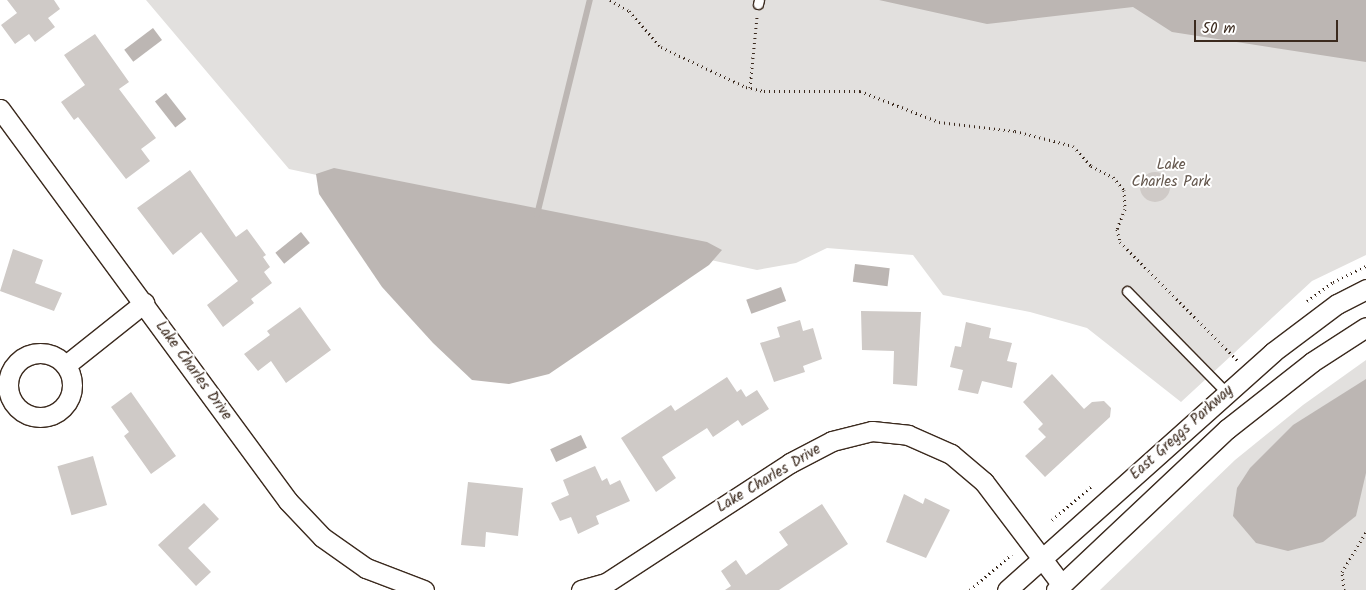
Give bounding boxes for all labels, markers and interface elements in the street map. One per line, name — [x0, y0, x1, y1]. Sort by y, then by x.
scale bar — [1196, 10, 1340, 42]
text: 50 m — [1202, 17, 1236, 41]
park label: Lake Charles Park — [1131, 156, 1211, 191]
street label: Lake Charles Drive — [151, 318, 235, 424]
street label: East Greggs Parkway — [1127, 382, 1237, 484]
street label: Lake Charles Drive — [714, 441, 824, 517]

